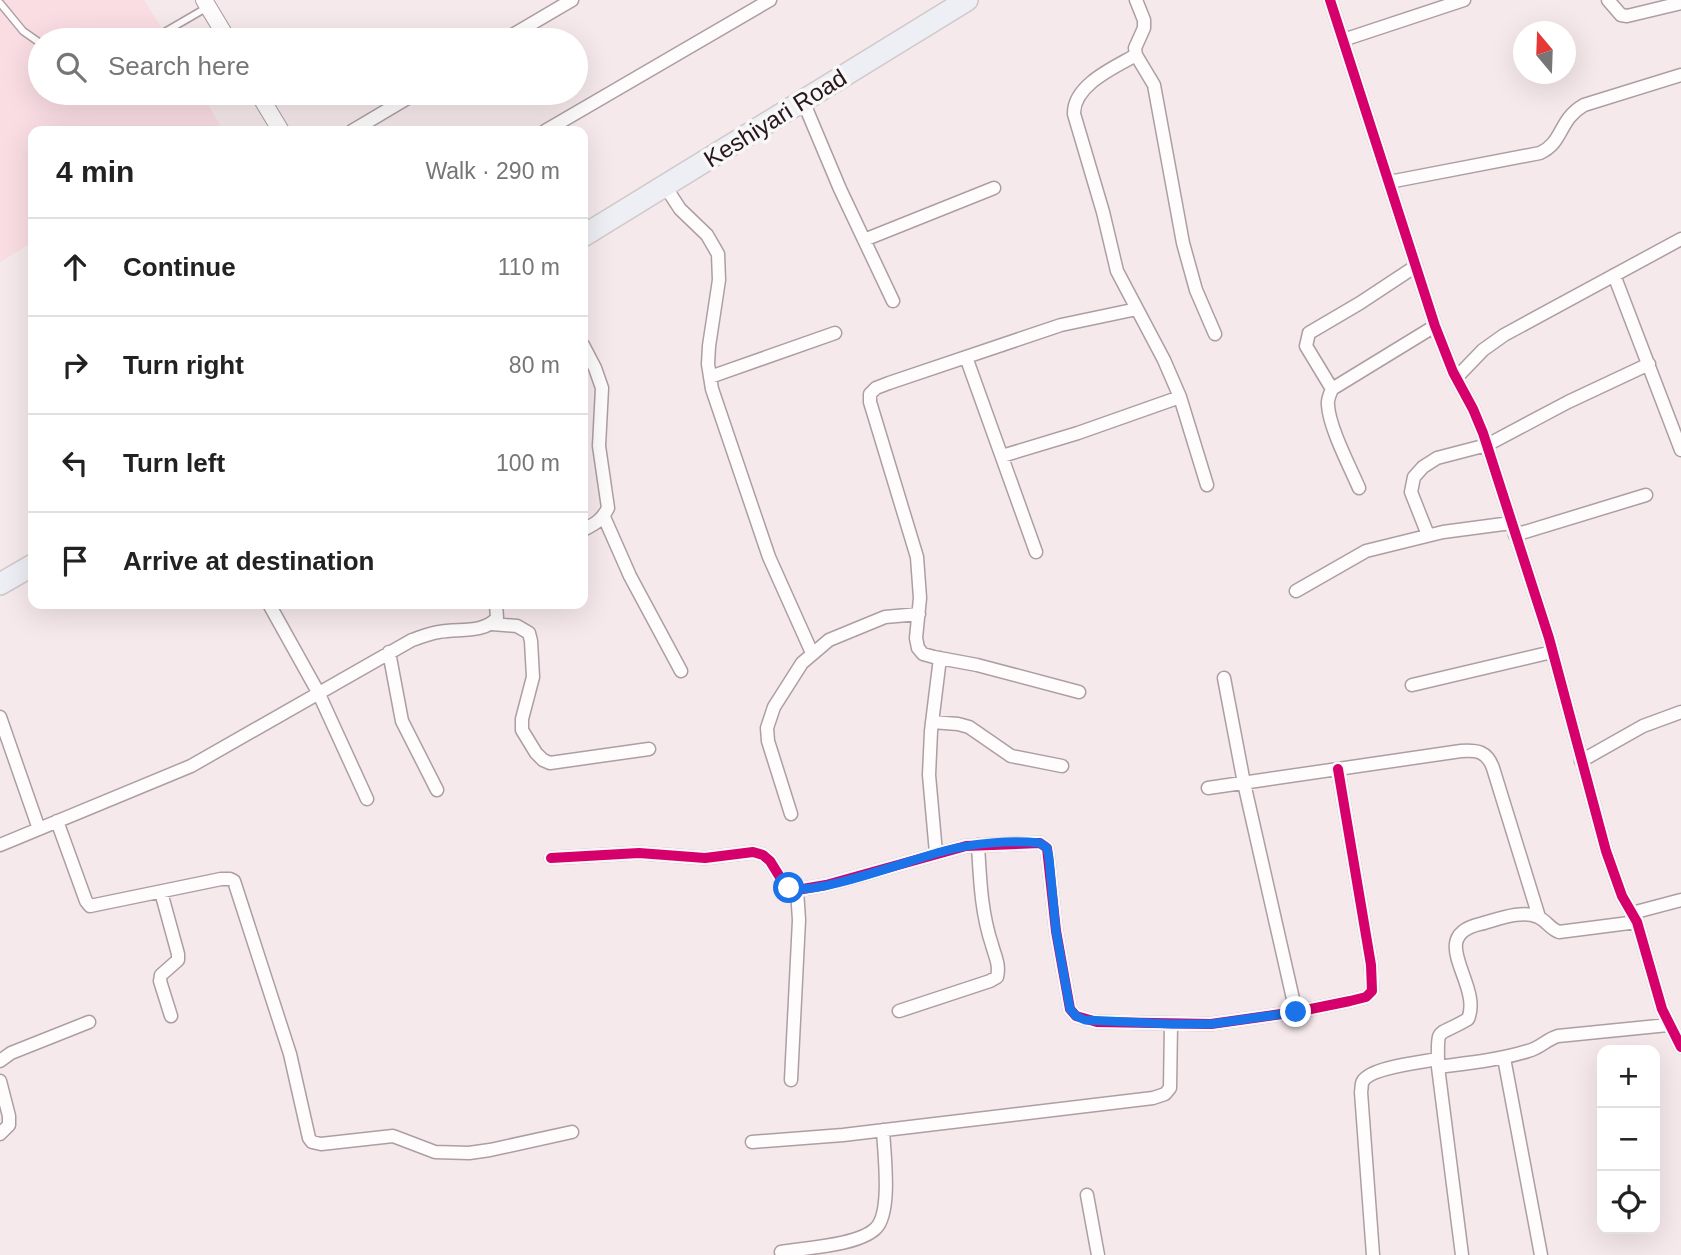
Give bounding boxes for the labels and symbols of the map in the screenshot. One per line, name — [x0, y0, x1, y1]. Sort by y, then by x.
north arrow — [1513, 21, 1576, 84]
street label: Keshiyari Road — [699, 63, 851, 173]
route start — [773, 872, 804, 903]
route end — [1280, 996, 1311, 1027]

